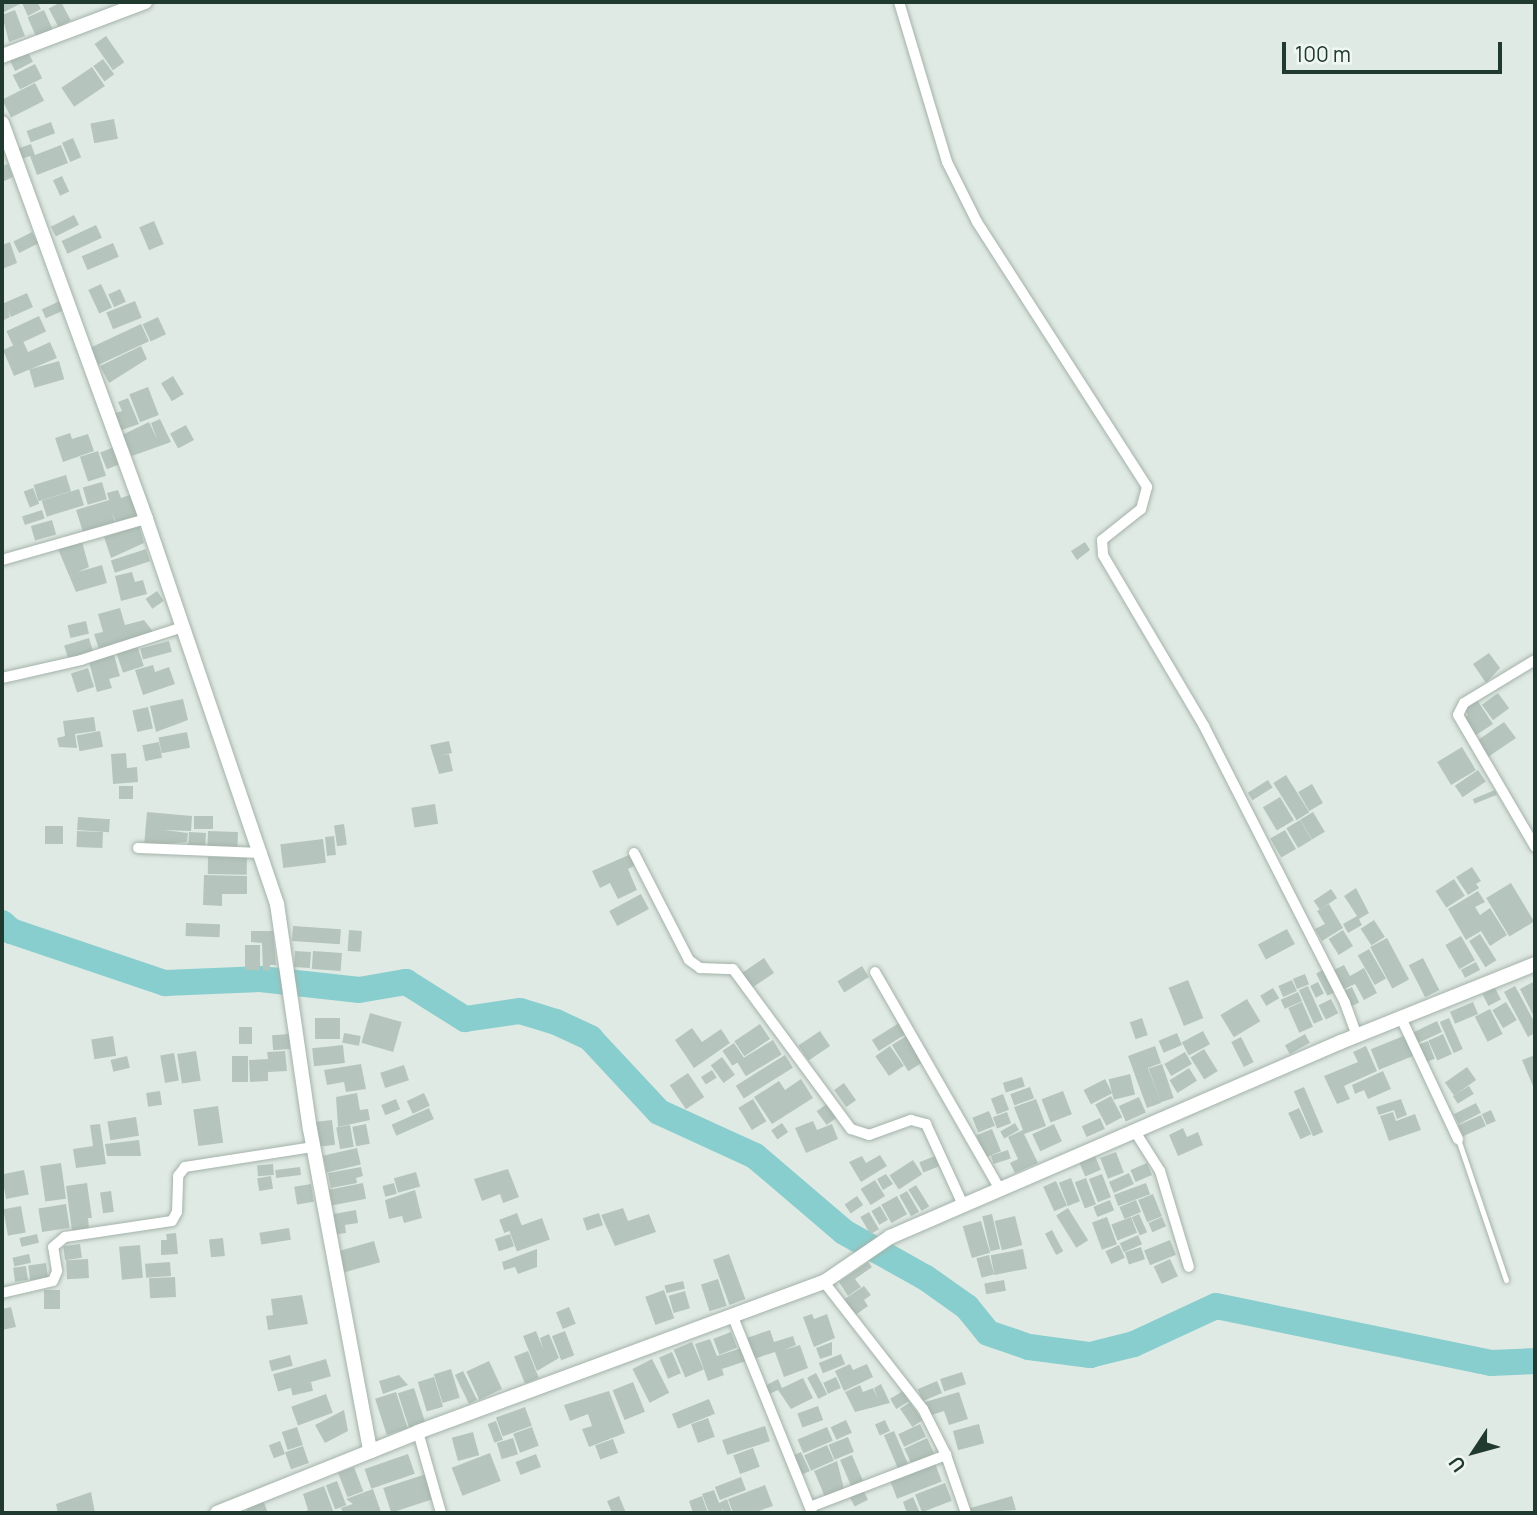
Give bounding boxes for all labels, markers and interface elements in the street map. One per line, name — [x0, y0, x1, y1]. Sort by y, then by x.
scale bar — [1285, 28, 1506, 72]
text: 100 m — [1295, 40, 1351, 68]
north arrow — [1439, 1417, 1509, 1487]
text: U — [1442, 1451, 1472, 1478]

